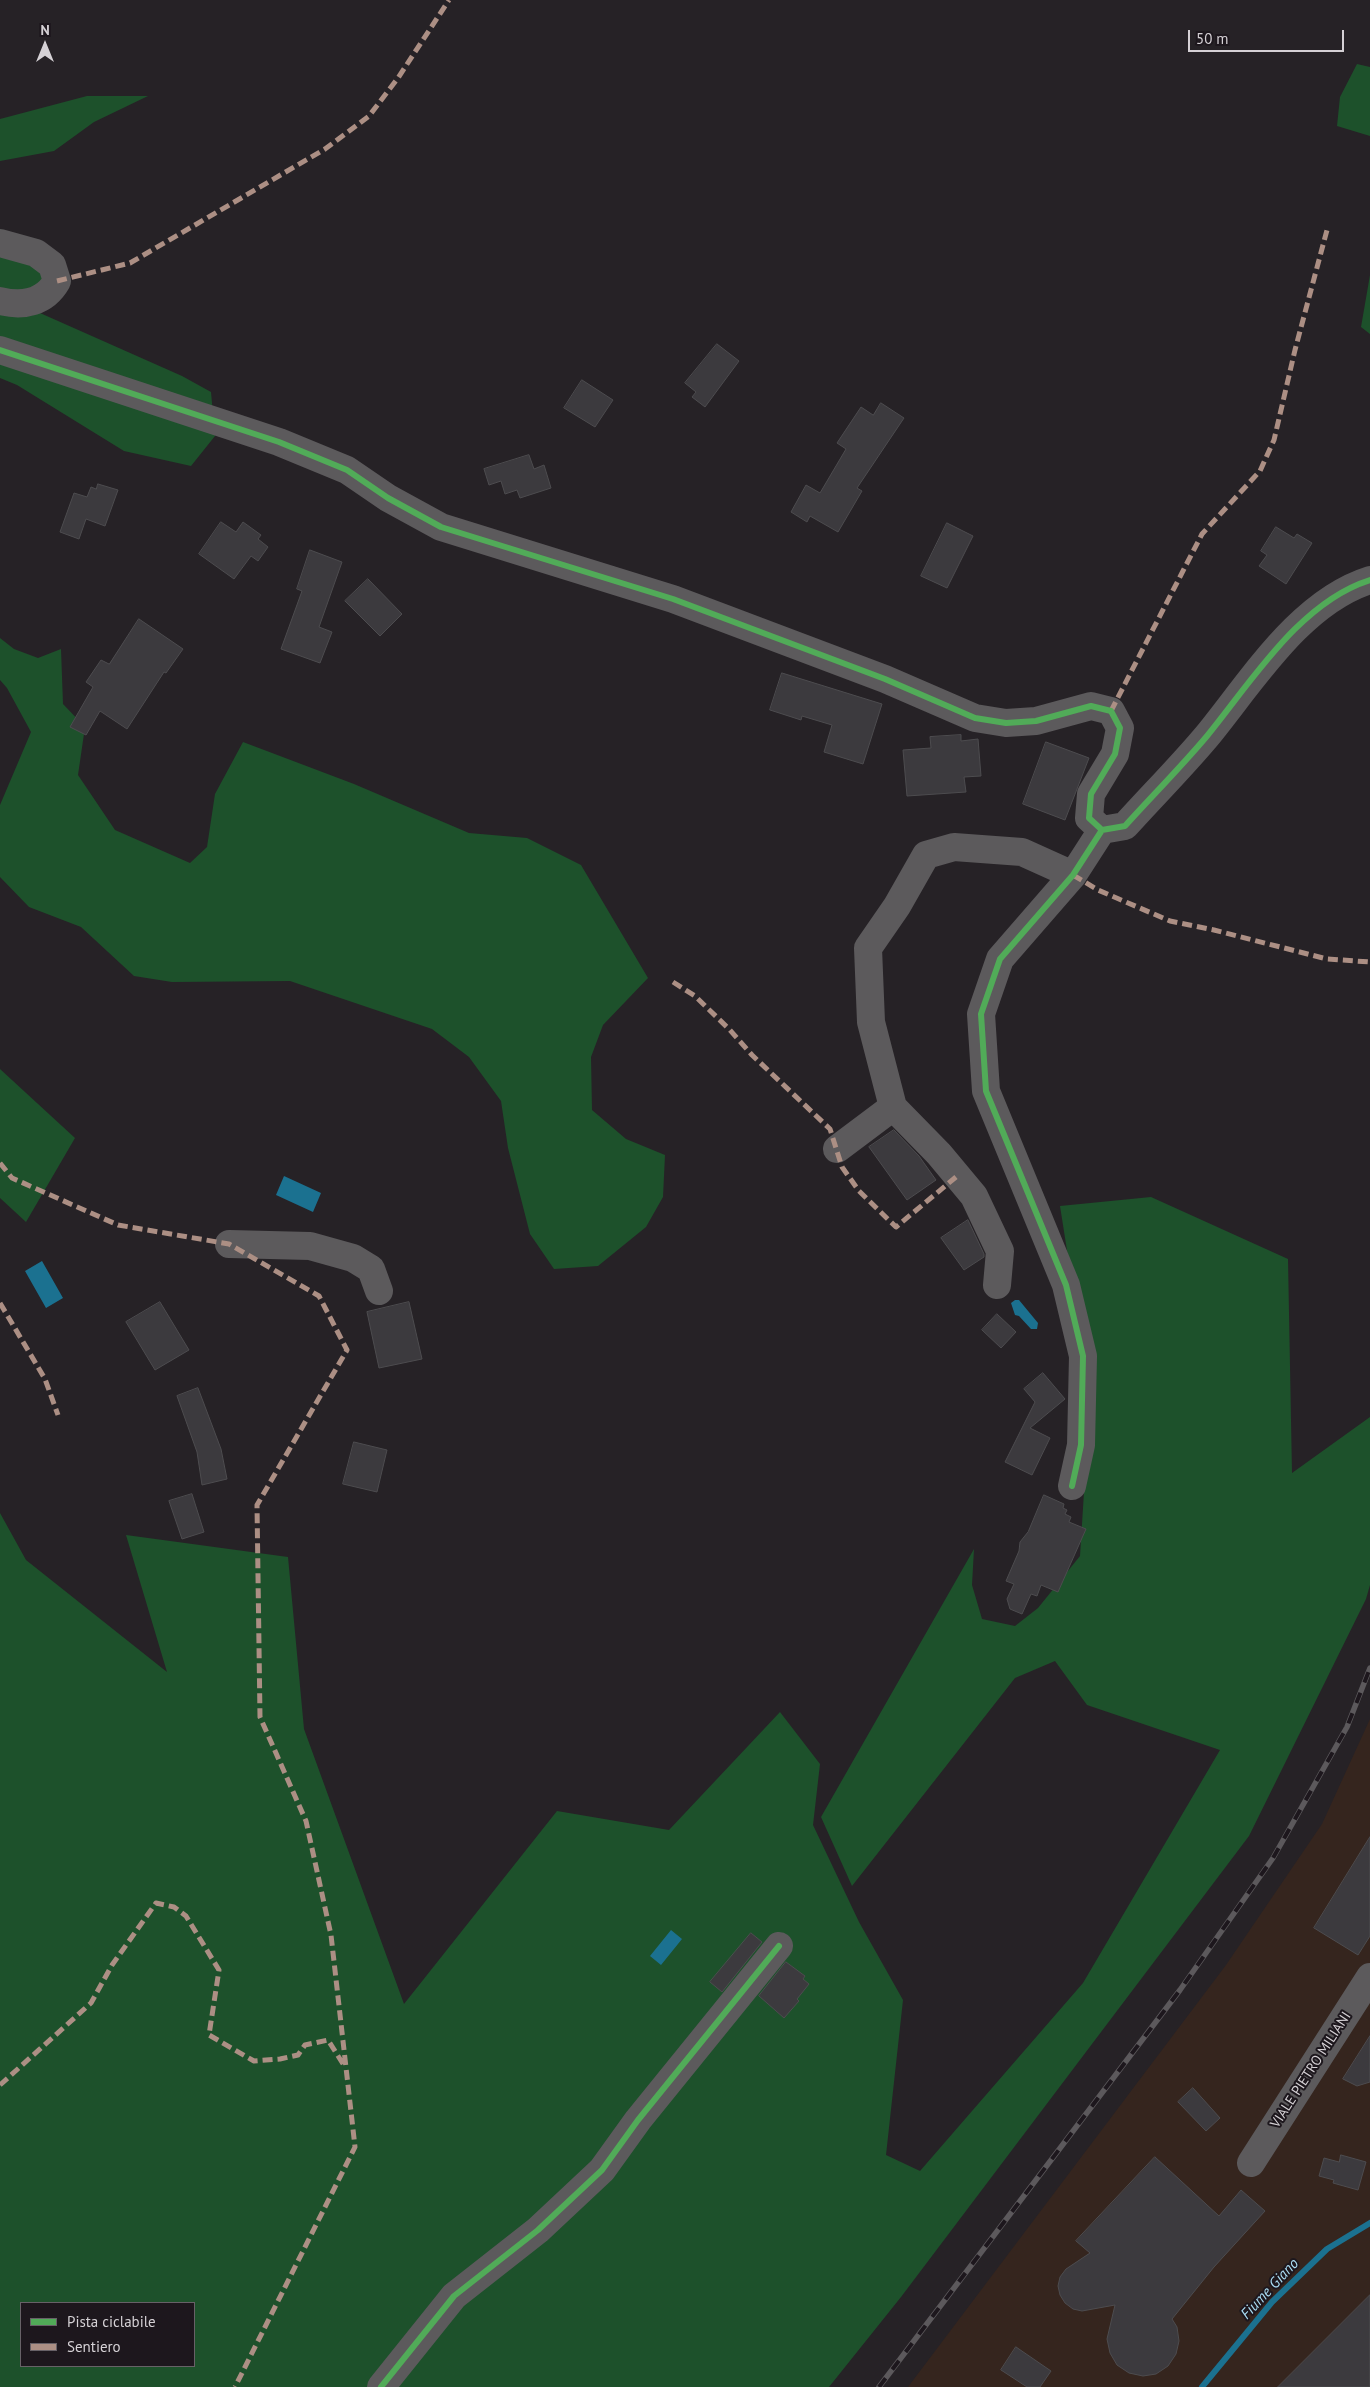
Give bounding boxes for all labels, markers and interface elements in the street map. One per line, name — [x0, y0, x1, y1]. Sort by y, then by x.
north arrow — [20, 20, 70, 70]
scale bar — [1190, 20, 1346, 52]
text: N — [40, 21, 50, 39]
text: 50 m — [1196, 29, 1229, 48]
street label: VIALE PIETRO MILIANI — [1267, 2009, 1355, 2131]
water label: Fiume Giano — [1237, 2255, 1303, 2323]
legend — [20, 2302, 195, 2367]
text: Pista ciclabile — [67, 2312, 156, 2331]
text: Sentiero — [67, 2337, 121, 2356]

